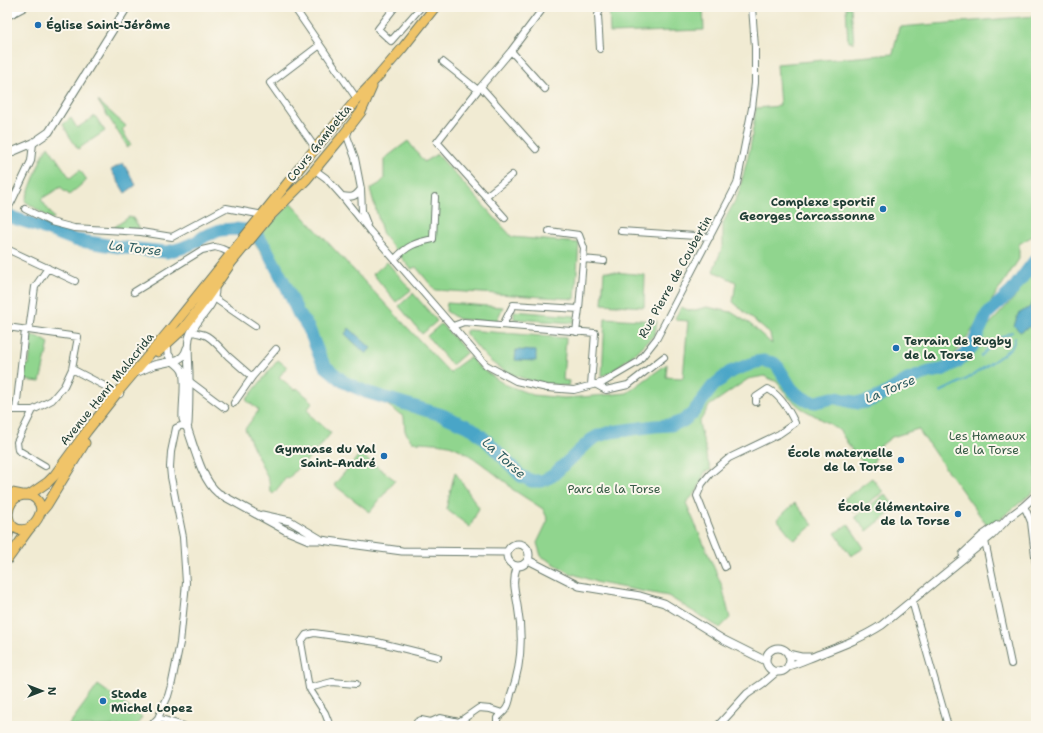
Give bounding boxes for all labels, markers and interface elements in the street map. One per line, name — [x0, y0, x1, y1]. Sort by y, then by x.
place label: Église Saint-Jérôme — [46, 17, 170, 33]
marker: Église Saint-Jérôme — [33, 20, 43, 30]
street label: Cours Gambetta — [283, 101, 355, 185]
place label: Complexe sportif Georges Carcassonne — [739, 194, 875, 224]
marker: Complexe sportif Georges Carcassonne — [878, 204, 888, 214]
street label: Rue Pierre de Coubertin — [635, 213, 715, 341]
water label: La Torse — [108, 236, 162, 260]
street label: Avenue Henri Malacrida — [56, 329, 158, 449]
place label: Terrain de Rugby de la Torse — [904, 333, 1012, 363]
marker: Terrain de Rugby de la Torse — [891, 343, 901, 353]
water label: La Torse — [862, 371, 918, 407]
park label: Les Hameaux de la Torse — [949, 428, 1025, 458]
water label: La Torse — [479, 434, 529, 482]
place label: Gymnase du Val Saint-André — [275, 441, 376, 471]
place label: École maternelle de la Torse — [787, 445, 893, 475]
marker: Gymnase du Val Saint-André — [379, 451, 389, 461]
marker: École maternelle de la Torse — [896, 455, 906, 465]
park label: Parc de la Torse — [567, 481, 661, 497]
place label: École élémentaire de la Torse — [838, 499, 950, 529]
marker: École élémentaire de la Torse — [953, 509, 963, 519]
north arrow — [22, 671, 62, 711]
place label: Stade Michel Lopez — [111, 686, 193, 716]
text: N — [44, 687, 59, 696]
marker: Stade Michel Lopez — [98, 696, 108, 706]

